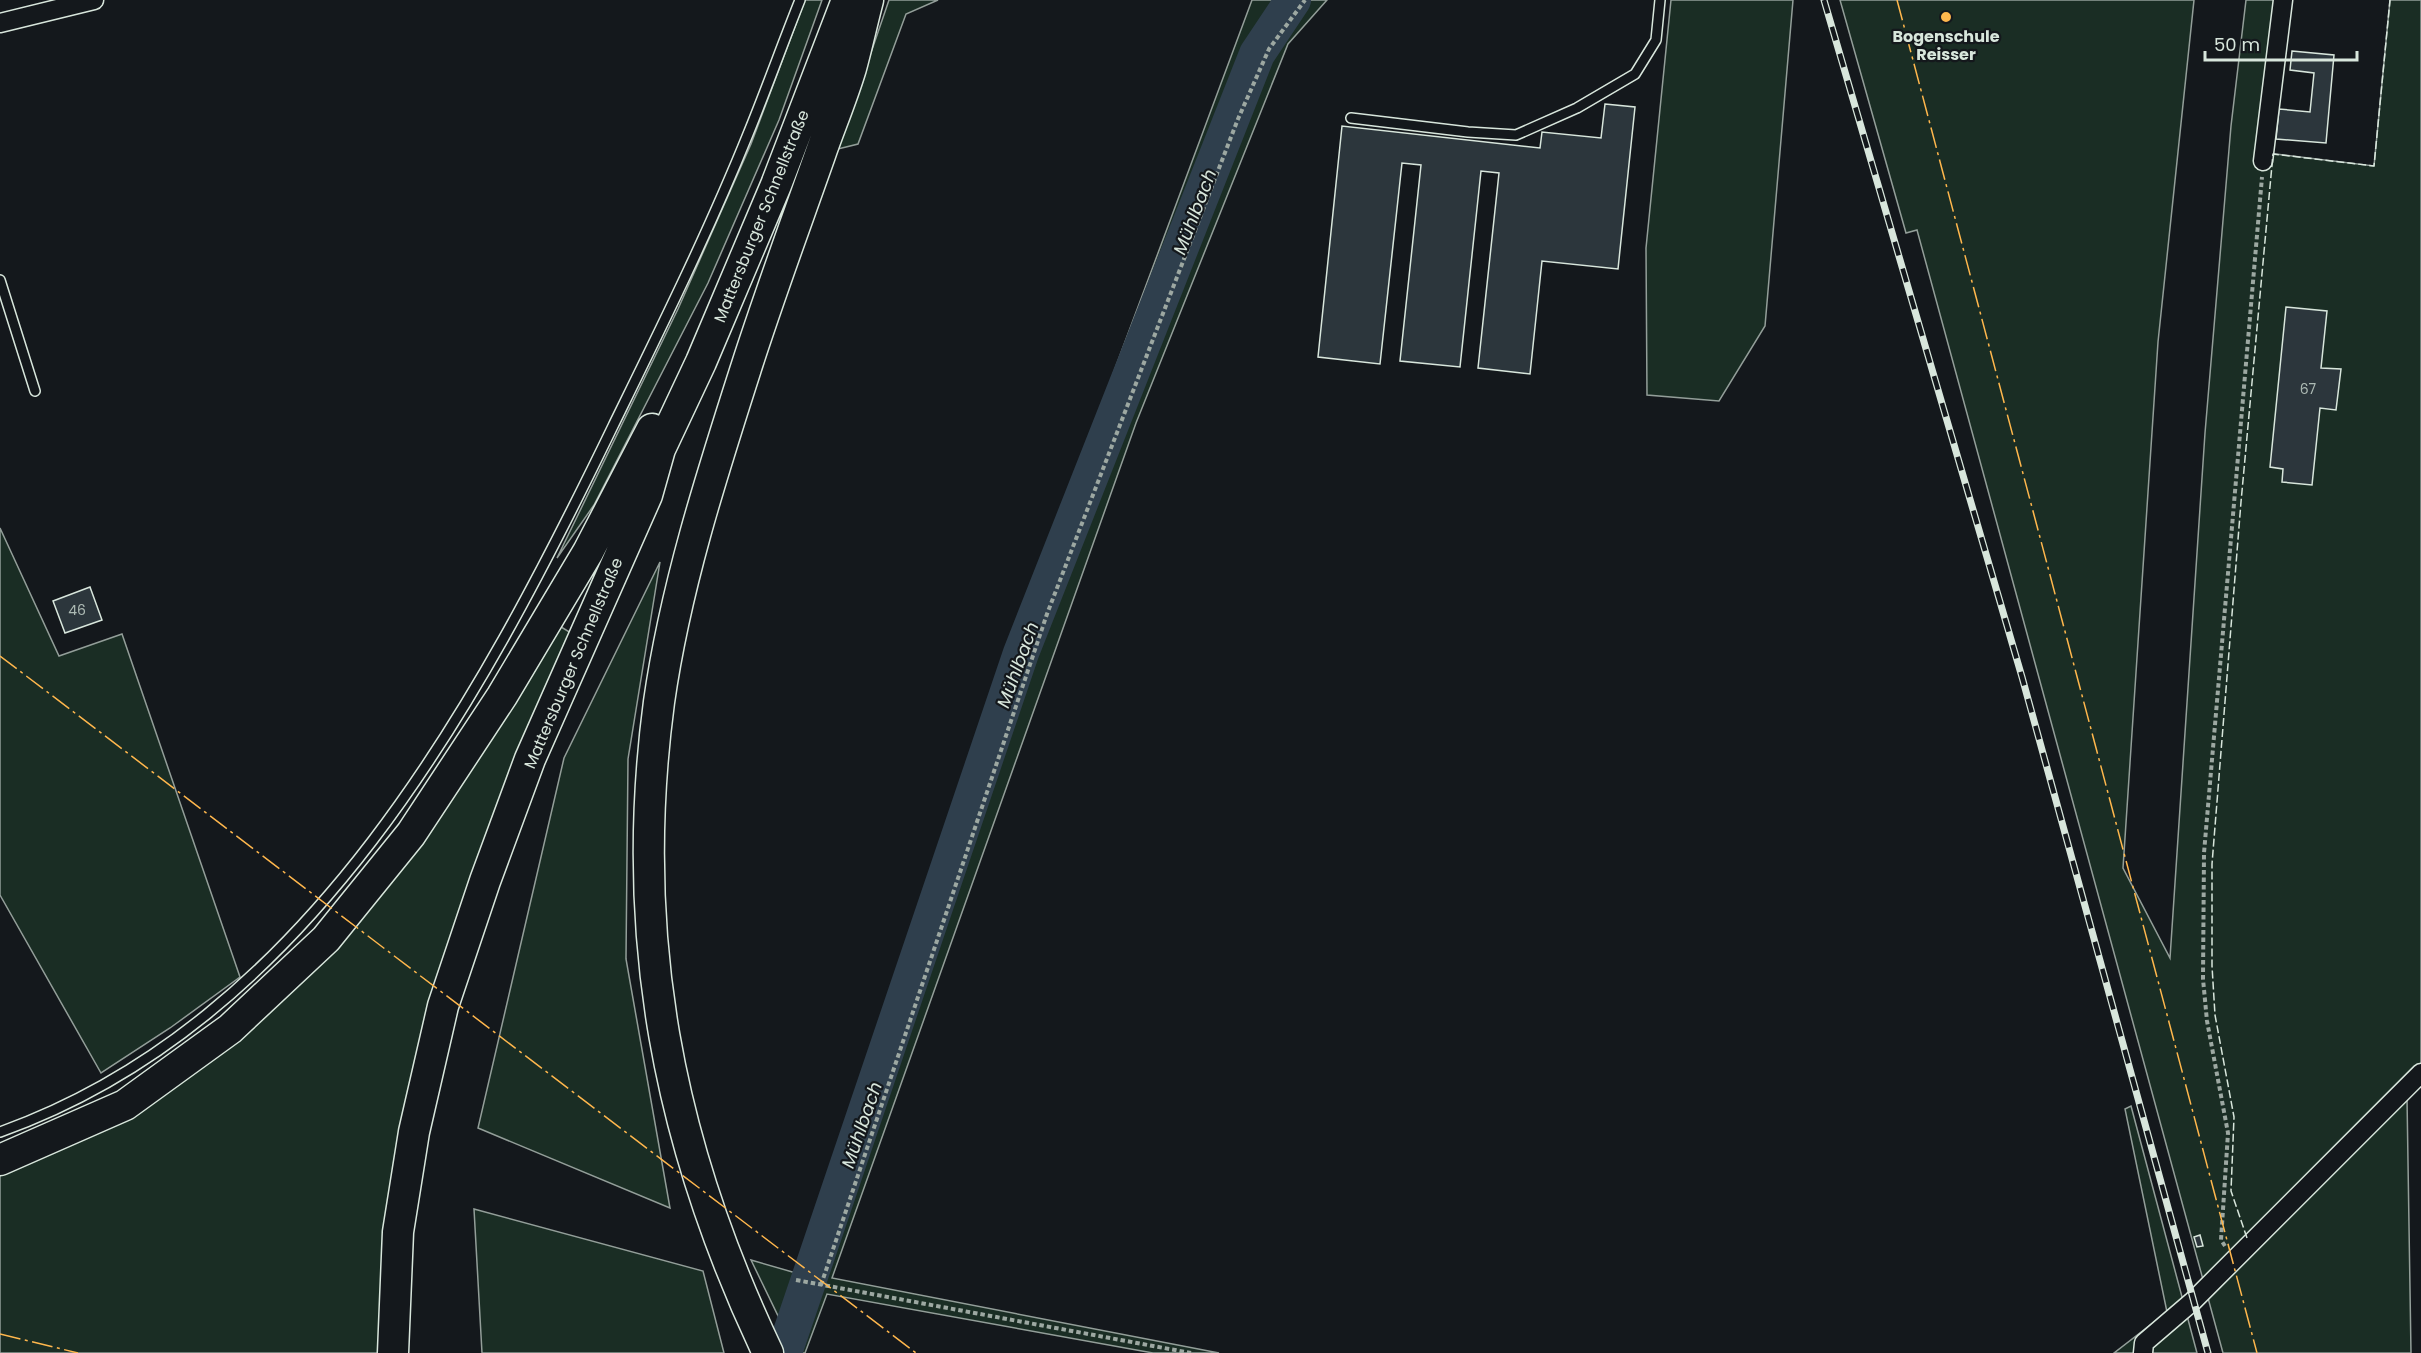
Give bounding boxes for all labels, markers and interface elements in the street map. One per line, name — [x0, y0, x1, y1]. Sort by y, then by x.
marker: Bogenschule Reisser — [1939, 10, 1953, 24]
scale bar — [2205, 24, 2356, 62]
place label: Bogenschule Reisser — [1893, 25, 2000, 66]
text: 50 m — [2214, 32, 2260, 57]
street label: Mattersburger Schnellstraße — [708, 106, 815, 326]
water label: Mühlbach — [1167, 165, 1222, 258]
house number: 67 — [2300, 379, 2317, 399]
street label: Mattersburger Schnellstraße — [518, 554, 629, 772]
house number: 46 — [68, 600, 86, 620]
water label: Mühlbach — [990, 618, 1045, 711]
water label: Mühlbach — [835, 1078, 888, 1171]

